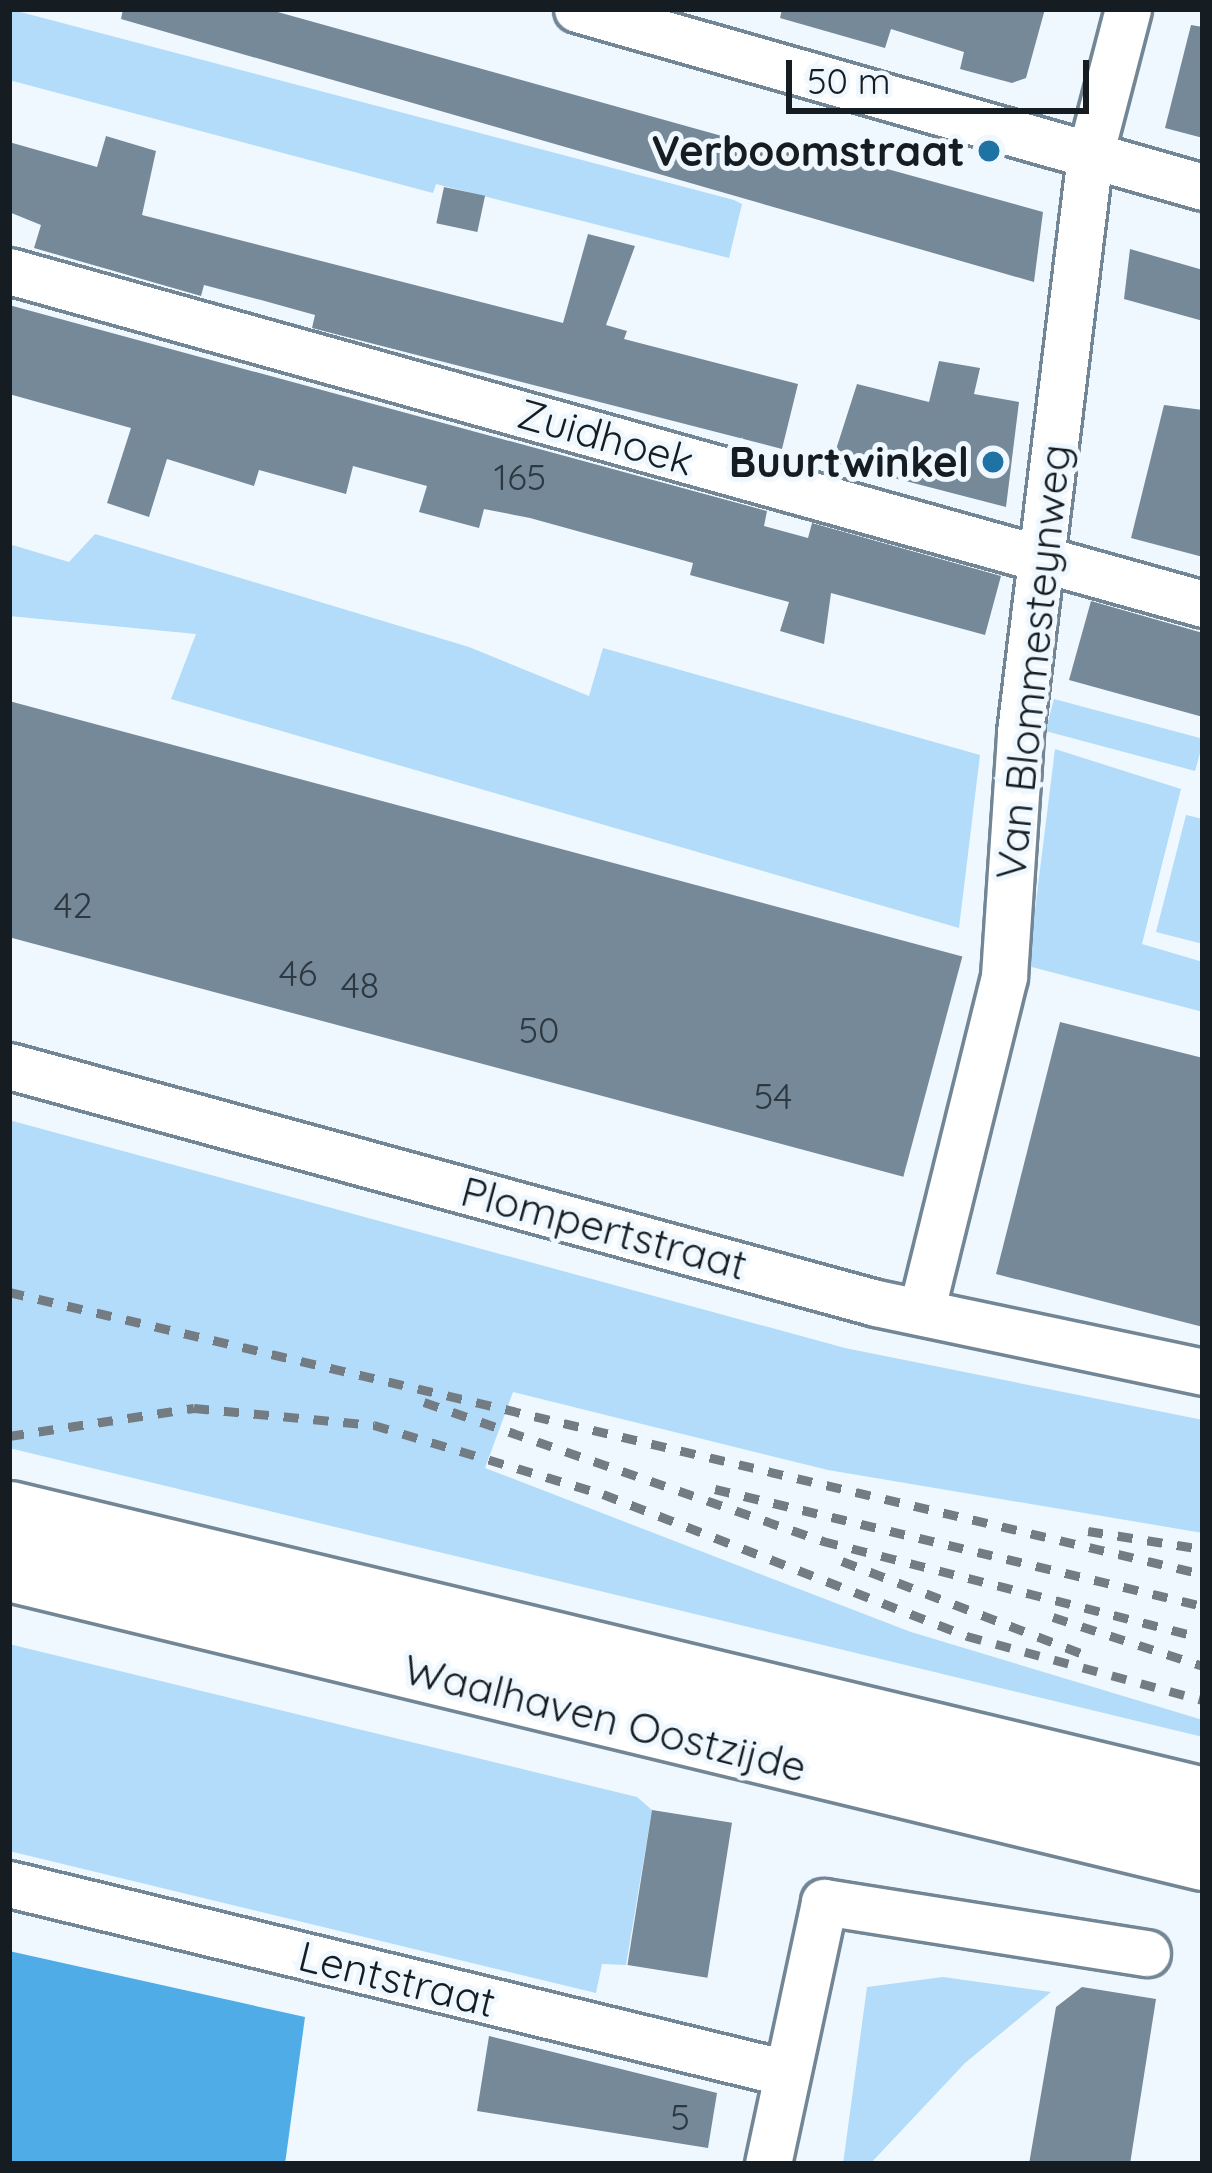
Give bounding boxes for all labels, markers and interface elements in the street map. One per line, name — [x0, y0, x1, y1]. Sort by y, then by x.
scale bar — [792, 36, 1095, 110]
text: 50 m — [807, 58, 891, 103]
place label: Verboomstraat — [651, 126, 965, 176]
marker: Verboomstraat — [976, 138, 1002, 164]
street label: Zuidhoek — [512, 388, 700, 486]
place label: Buurtwinkel — [729, 437, 969, 487]
street label: Van Blommesteynweg — [985, 442, 1081, 882]
marker: Buurtwinkel — [980, 449, 1006, 475]
house number: 165 — [494, 455, 546, 499]
house number: 42 — [54, 883, 92, 927]
house number: 46 — [279, 951, 317, 995]
house number: 48 — [341, 963, 379, 1007]
house number: 50 — [518, 1008, 560, 1052]
house number: 54 — [754, 1074, 792, 1118]
street label: Plompertstraat — [456, 1166, 752, 1290]
street label: Waalhaven Oostzijde — [399, 1644, 811, 1792]
street label: Lentstraat — [294, 1930, 500, 2028]
house number: 5 — [670, 2095, 690, 2139]

